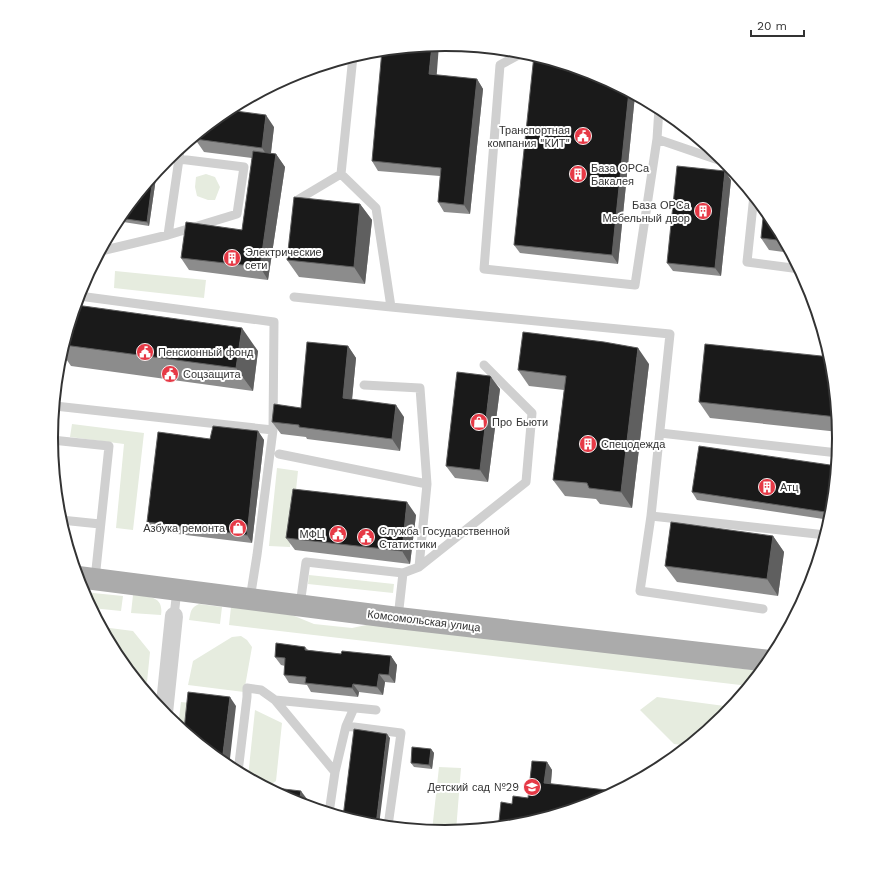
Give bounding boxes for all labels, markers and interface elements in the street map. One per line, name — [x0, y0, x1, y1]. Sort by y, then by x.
scale bar — [751, 12, 804, 38]
text: 20 m — [757, 19, 787, 33]
place label: Транспортная компания "КИТ" — [487, 124, 570, 150]
public building icon: Транспортная компания "КИТ" — [573, 126, 593, 146]
place label: База ОРСа Бакалея — [591, 162, 650, 188]
building icon: База ОРСа Бакалея — [568, 164, 588, 184]
place label: База ОРСа Мебельный двор — [602, 199, 691, 225]
building icon: База ОРСа Мебельный двор — [693, 201, 713, 221]
place label: Электрические сети — [245, 246, 322, 272]
building icon: Электрические сети — [222, 248, 242, 268]
public building icon: Пенсионный фонд — [135, 342, 155, 362]
place label: Пенсионный фонд — [158, 346, 254, 359]
public building icon: Соцзащита — [160, 364, 180, 384]
place label: Соцзащита — [183, 368, 242, 381]
shop icon: Про Бьюти — [469, 412, 489, 432]
place label: Про Бьюти — [492, 416, 548, 429]
building icon: Спецодежда — [578, 434, 598, 454]
place label: Спецодежда — [601, 438, 666, 451]
building icon: Атц — [757, 477, 777, 497]
place label: Атц — [780, 481, 799, 494]
shop icon: Азбука ремонта — [228, 518, 248, 538]
place label: Азбука ремонта — [143, 522, 226, 535]
public building icon: МФЦ — [328, 524, 348, 544]
place label: Служба Государственной Статистики — [379, 525, 510, 551]
public building icon: Служба Государственной Статистики — [356, 527, 376, 547]
place label: МФЦ — [299, 528, 325, 541]
street label: Комсомольская улица — [367, 608, 482, 635]
school or university icon: Детский сад №29 — [522, 777, 542, 797]
place label: Детский сад №29 — [428, 781, 519, 794]

